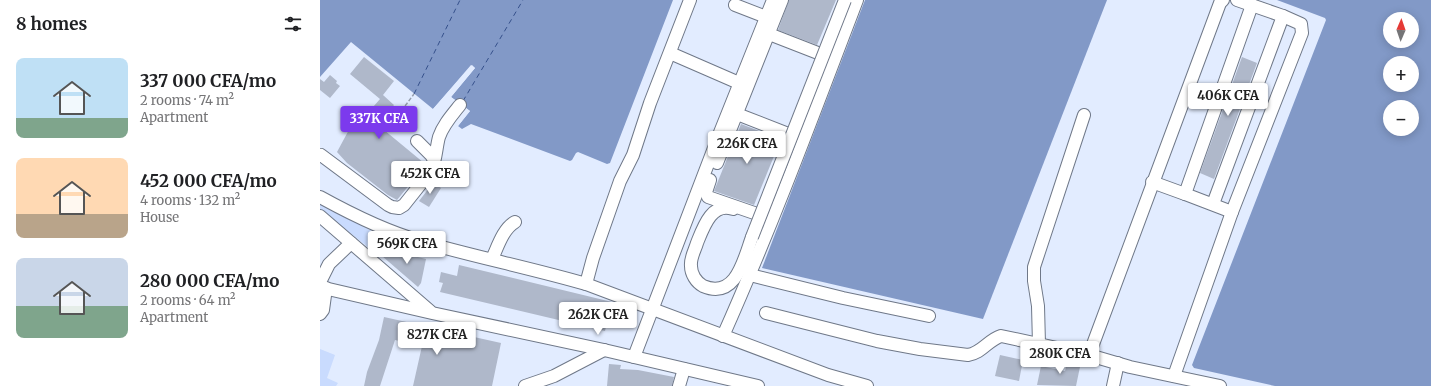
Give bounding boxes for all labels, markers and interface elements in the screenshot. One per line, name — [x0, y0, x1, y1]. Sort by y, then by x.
north arrow — [1383, 12, 1419, 48]
map controls — [1383, 12, 1419, 136]
text: 8 homes — [16, 13, 87, 35]
icon: filters — [282, 13, 304, 35]
button: + — [1383, 56, 1419, 92]
text: 337 000 CFA/mo — [140, 70, 276, 92]
icon: home — [48, 74, 96, 122]
pin: 406K CFA — [1187, 83, 1269, 117]
text: 406K CFA — [1197, 87, 1259, 104]
text: 2 rooms · 74 m² — [140, 92, 234, 109]
button: − — [1383, 100, 1419, 136]
pin: 337K CFA — [338, 106, 420, 140]
text: Apartment — [140, 109, 208, 126]
text: 337K CFA — [349, 110, 409, 127]
pin: 226K CFA — [706, 131, 788, 165]
text: 226K CFA — [717, 135, 777, 152]
pin: 452K CFA — [389, 161, 471, 195]
text: 452K CFA — [400, 165, 460, 182]
text: 452 000 CFA/mo — [140, 170, 277, 192]
icon: home — [48, 174, 96, 222]
text: 4 rooms · 132 m² — [140, 192, 240, 209]
text: House — [140, 209, 179, 226]
pin: 569K CFA — [366, 231, 448, 265]
text: 569K CFA — [377, 235, 437, 252]
text: 280 000 CFA/mo — [140, 270, 279, 292]
icon: home — [48, 274, 96, 322]
text: 2 rooms · 64 m² — [140, 292, 236, 309]
pin: 262K CFA — [557, 302, 639, 336]
text: 262K CFA — [568, 306, 628, 323]
text: Apartment — [140, 309, 208, 326]
pin: 827K CFA — [396, 322, 478, 356]
text: 827K CFA — [407, 326, 467, 343]
pin: 280K CFA — [1019, 341, 1101, 375]
text: 280K CFA — [1029, 345, 1091, 362]

